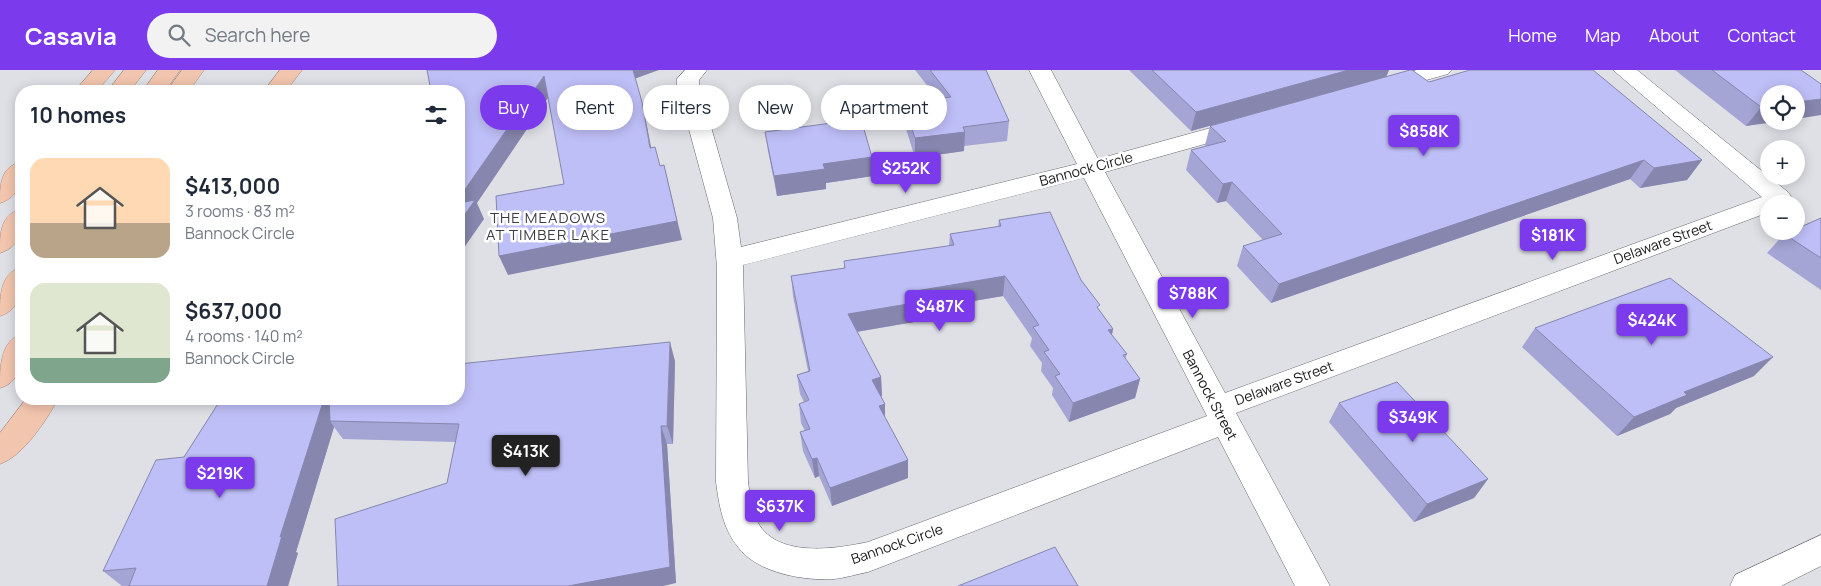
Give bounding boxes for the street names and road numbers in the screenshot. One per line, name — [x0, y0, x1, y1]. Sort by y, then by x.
street label: Bannock Circle — [1037, 147, 1135, 190]
street label: Delaware Street — [1611, 215, 1715, 268]
street label: Bannock Street — [1179, 346, 1242, 444]
street label: Delaware Street — [1232, 356, 1336, 409]
street label: Bannock Circle — [848, 519, 945, 568]

